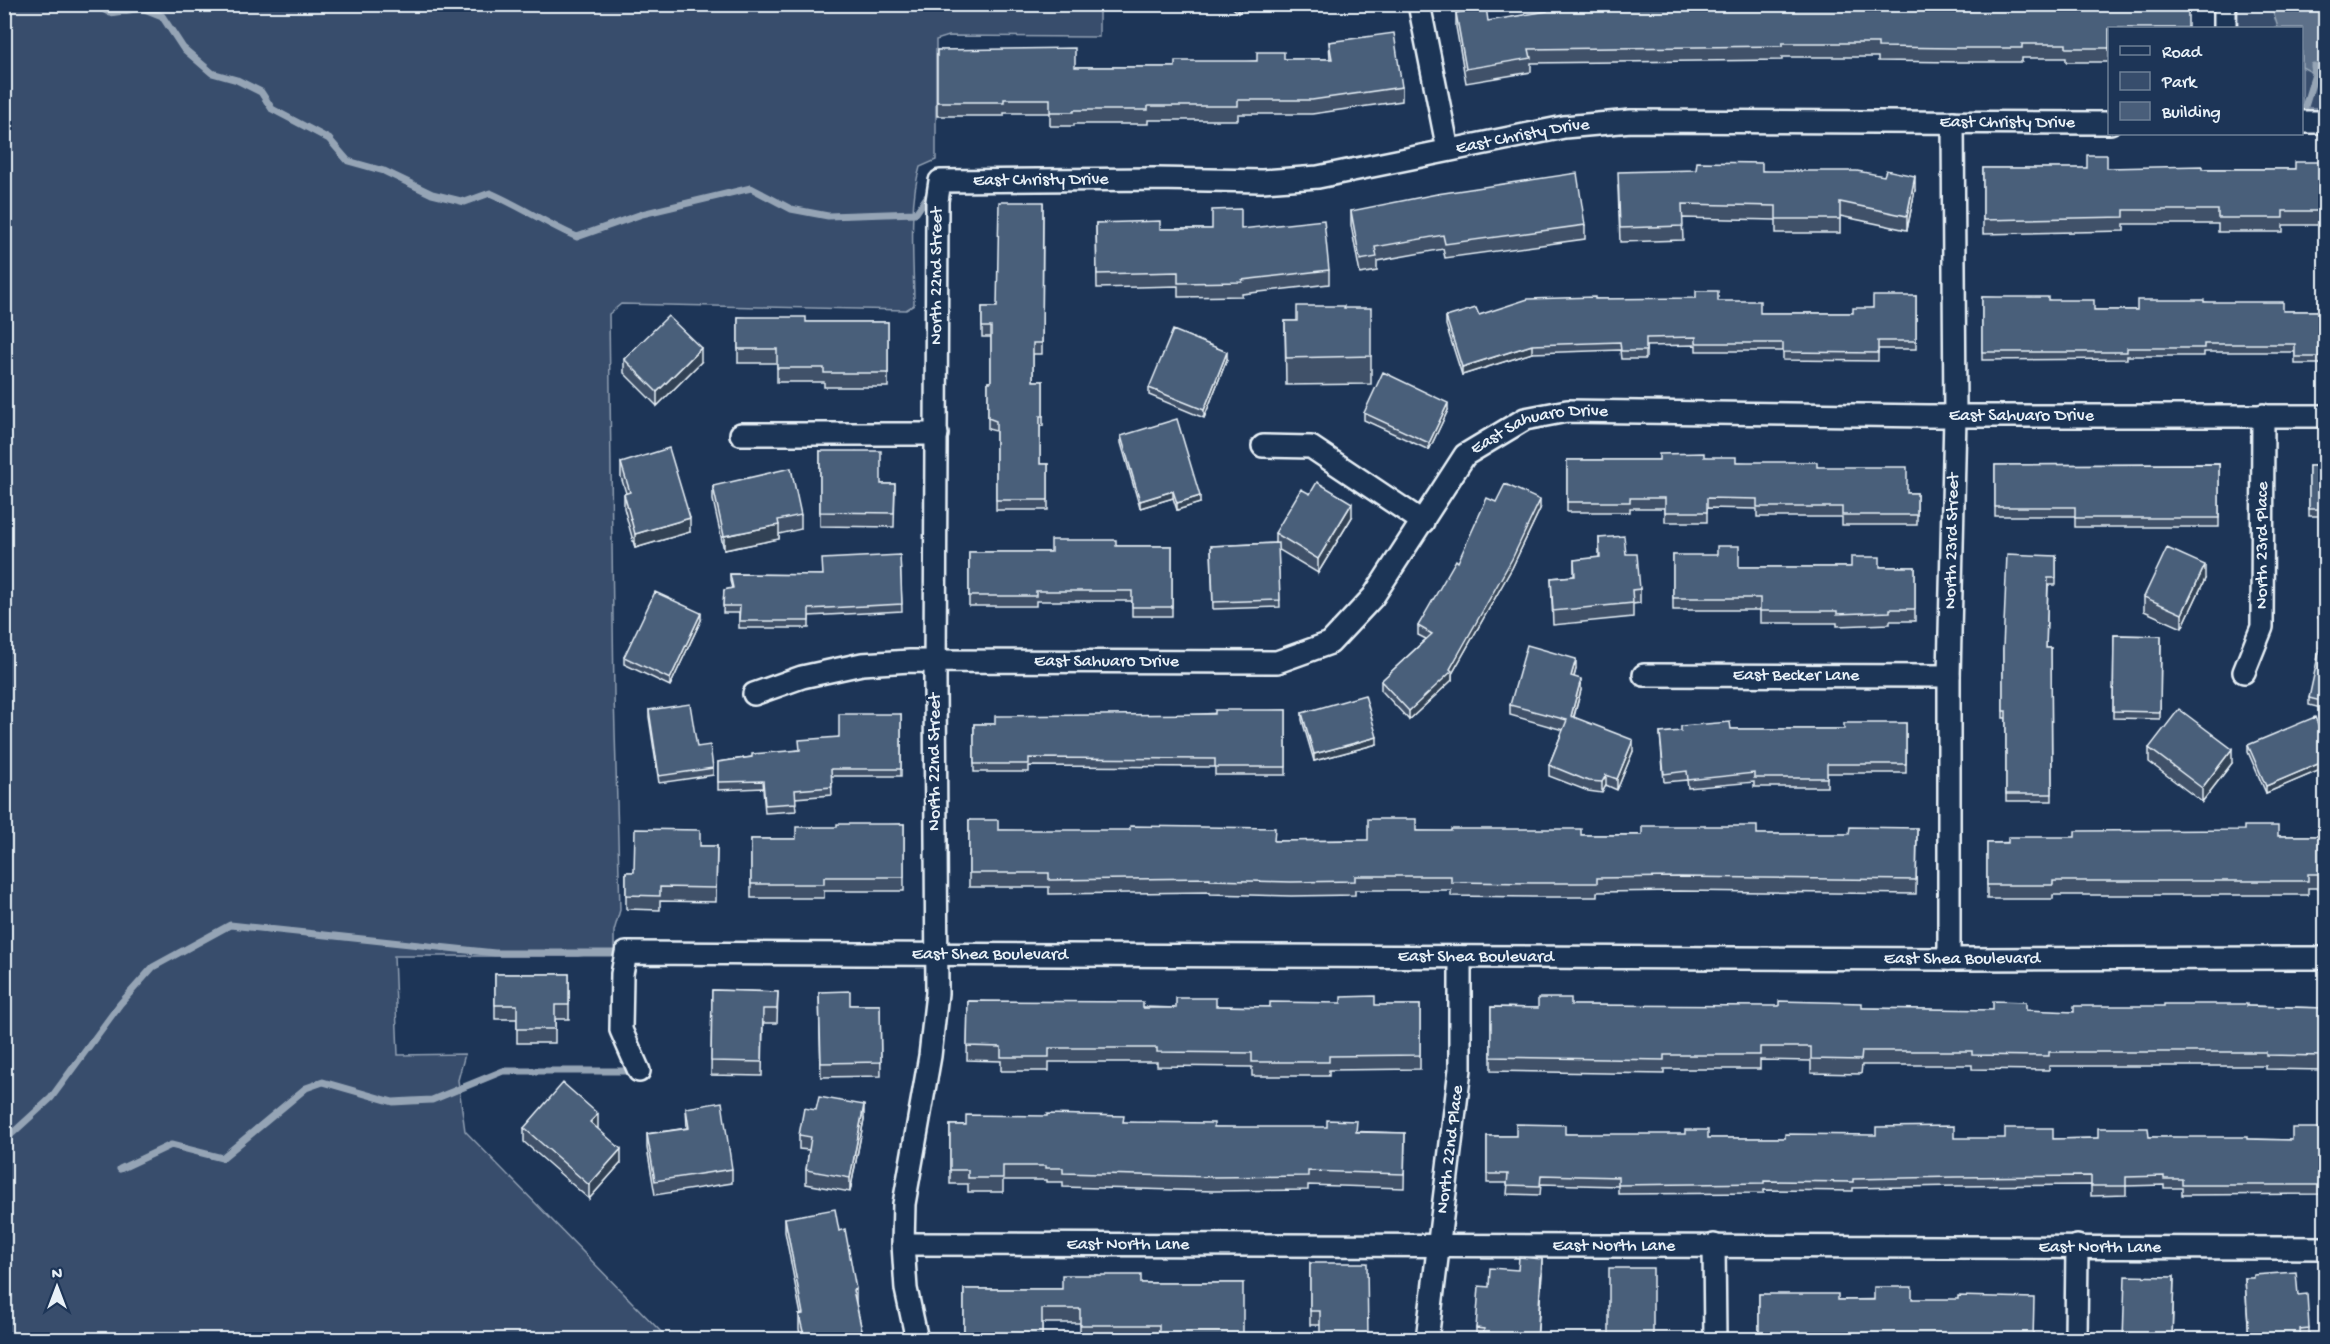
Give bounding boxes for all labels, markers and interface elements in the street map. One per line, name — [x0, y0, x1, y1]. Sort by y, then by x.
legend — [2108, 27, 2303, 135]
text: Road — [2162, 43, 2203, 64]
text: Park — [2161, 73, 2198, 94]
text: Building — [2161, 103, 2221, 124]
street label: East Christy Drive — [1940, 112, 2076, 133]
street label: East Christy Drive — [1454, 114, 1591, 159]
street label: East Christy Drive — [973, 169, 1109, 191]
street label: North 22nd Street — [926, 205, 947, 345]
street label: East Sahuaro Drive — [1467, 400, 1609, 460]
street label: East Sahuaro Drive — [1949, 406, 2095, 427]
street label: North 23rd Street — [1940, 471, 1964, 609]
street label: North 23rd Place — [2252, 481, 2273, 609]
street label: East Sahuaro Drive — [1034, 651, 1180, 672]
street label: East Becker Lane — [1733, 665, 1860, 686]
street label: North 22nd Street — [925, 691, 946, 831]
street label: East Shea Boulevard — [912, 944, 1069, 966]
street label: East Shea Boulevard — [1398, 946, 1555, 968]
street label: East Shea Boulevard — [1884, 948, 2041, 970]
street label: North 22nd Place — [1432, 1083, 1469, 1215]
street label: East North Lane — [1067, 1234, 1190, 1255]
street label: East North Lane — [1553, 1235, 1676, 1257]
street label: East North Lane — [2039, 1237, 2162, 1258]
north arrow — [27, 1257, 87, 1317]
text: N — [52, 1266, 63, 1285]

